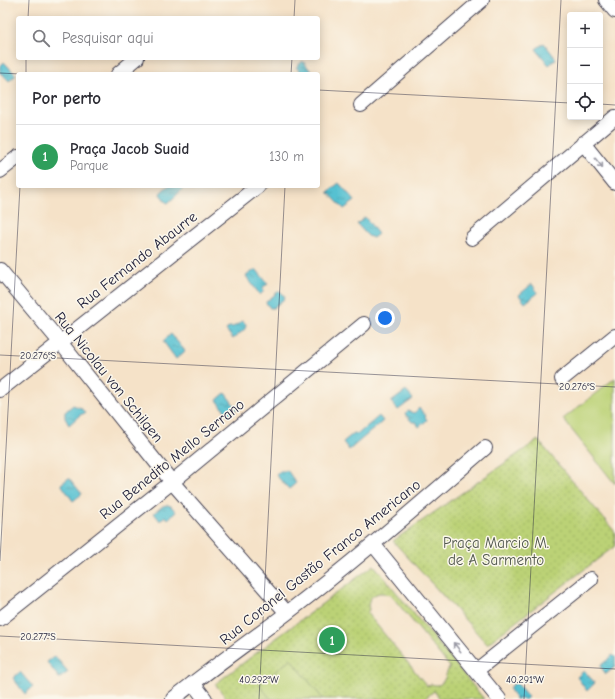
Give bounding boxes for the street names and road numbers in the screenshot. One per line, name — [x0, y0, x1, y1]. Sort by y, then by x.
street label: Rua Fernando Abaurre — [73, 207, 201, 312]
street label: Rua Nicolau von Schilgen — [51, 308, 167, 446]
street label: Rua Benedito Mello Serrano — [96, 395, 248, 523]
street label: Rua Coronel Gastão Franco Americano — [216, 475, 424, 649]

